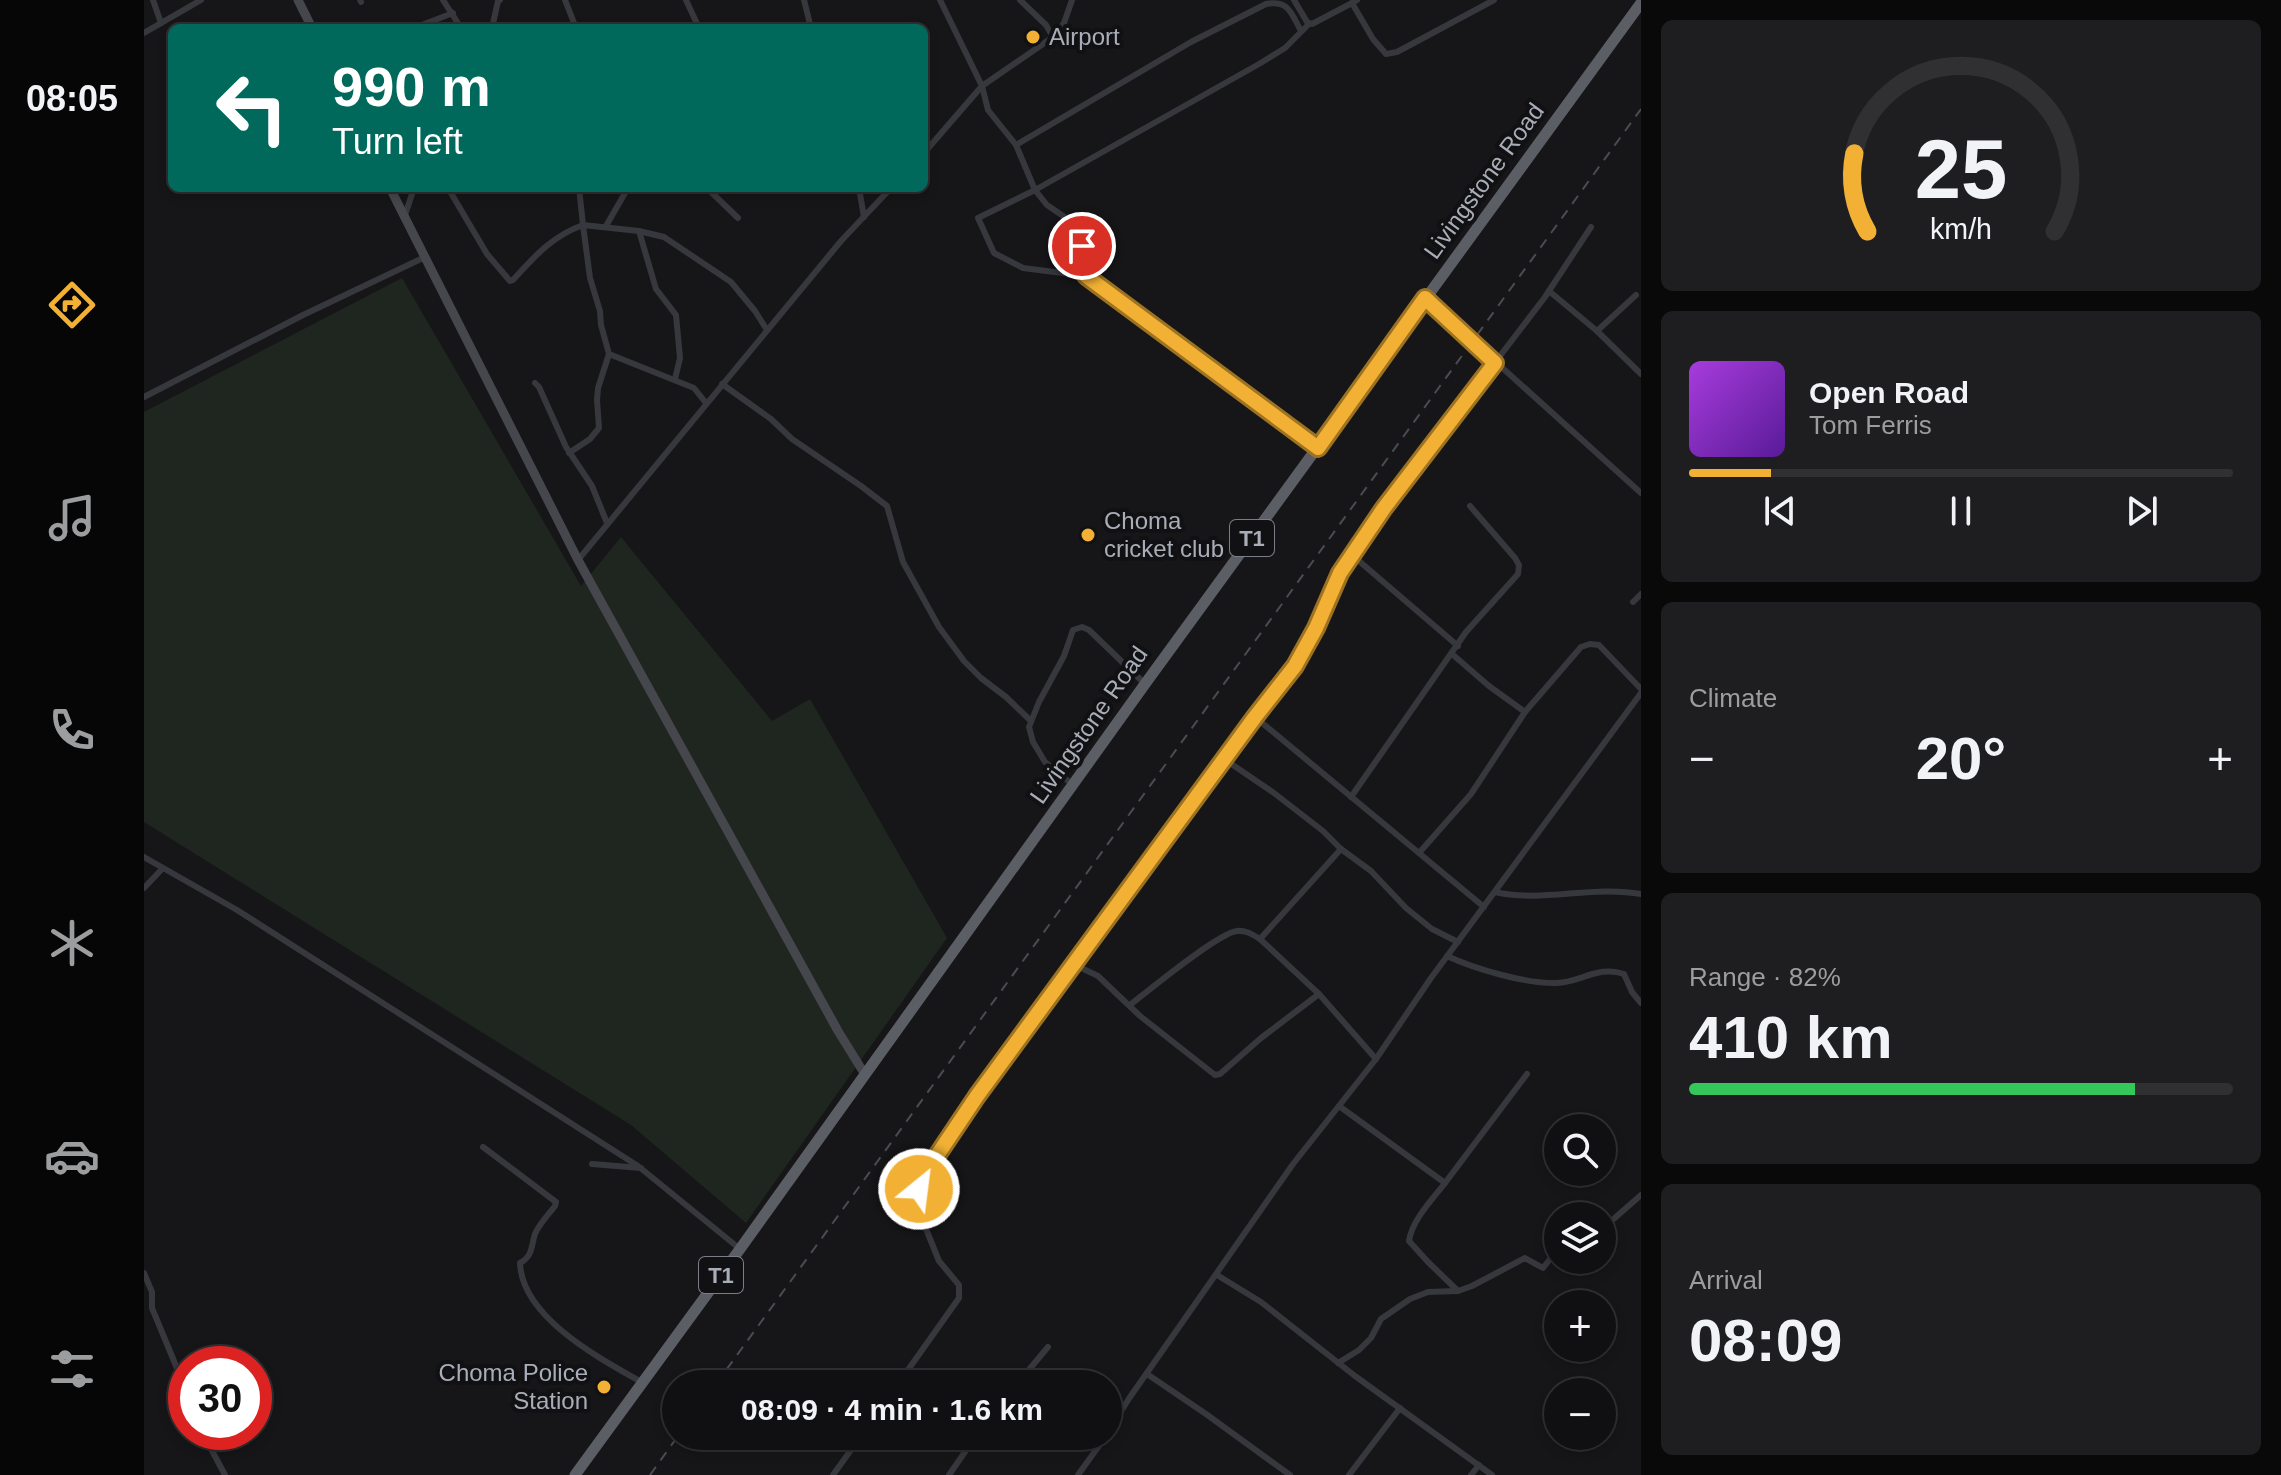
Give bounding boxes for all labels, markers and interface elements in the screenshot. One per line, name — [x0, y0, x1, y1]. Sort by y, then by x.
place label: Airport — [1049, 23, 1120, 50]
marker: Airport — [1024, 28, 1042, 46]
text: 990 m — [332, 55, 491, 118]
icon: left — [200, 56, 304, 160]
text: 08:05 — [26, 78, 118, 119]
street label: Livingstone Road — [1418, 98, 1549, 264]
text: Turn left — [332, 121, 463, 162]
text: 25 — [1915, 122, 2007, 215]
pin — [1048, 212, 1116, 280]
text: km/h — [1930, 213, 1992, 245]
icon: arrive — [1060, 224, 1104, 268]
icon: directions — [44, 277, 100, 333]
text: Open Road — [1809, 376, 1969, 409]
text: Tom Ferris — [1809, 410, 1932, 440]
icon: previous — [1758, 489, 1802, 533]
icon: pause — [1939, 489, 1983, 533]
icon: next — [2120, 489, 2164, 533]
icon: music — [44, 490, 100, 546]
place label: Choma cricket club — [1104, 507, 1224, 562]
road number: T1 — [1230, 520, 1274, 556]
marker: Choma cricket club — [1079, 526, 1097, 544]
street label: Livingstone Road — [1024, 641, 1153, 808]
text: Climate — [1689, 683, 1777, 713]
icon: phone — [44, 702, 100, 758]
text: 20° — [1916, 725, 2006, 792]
text: − — [1689, 734, 1715, 783]
text: + — [2207, 734, 2233, 783]
icon: climate — [44, 915, 100, 971]
text: Range · 82% — [1689, 962, 1841, 992]
text: 410 km — [1689, 1004, 1893, 1071]
map controls — [1544, 1114, 1616, 1450]
button: search — [1544, 1114, 1616, 1186]
icon: car — [44, 1128, 100, 1184]
position arrow — [877, 1147, 961, 1231]
button: layers — [1544, 1202, 1616, 1274]
road number: T1 — [699, 1257, 743, 1293]
text: Arrival — [1689, 1265, 1763, 1295]
button: + — [1544, 1290, 1616, 1362]
text: 08:09 — [1689, 1307, 1842, 1374]
icon: filters — [44, 1341, 100, 1397]
speed limit sign: 30 — [168, 1346, 272, 1450]
place label: Choma Police Station — [439, 1359, 588, 1414]
marker: Choma Police Station — [595, 1378, 613, 1396]
button: − — [1544, 1378, 1616, 1450]
text: 08:09 · 4 min · 1.6 km — [741, 1393, 1043, 1426]

